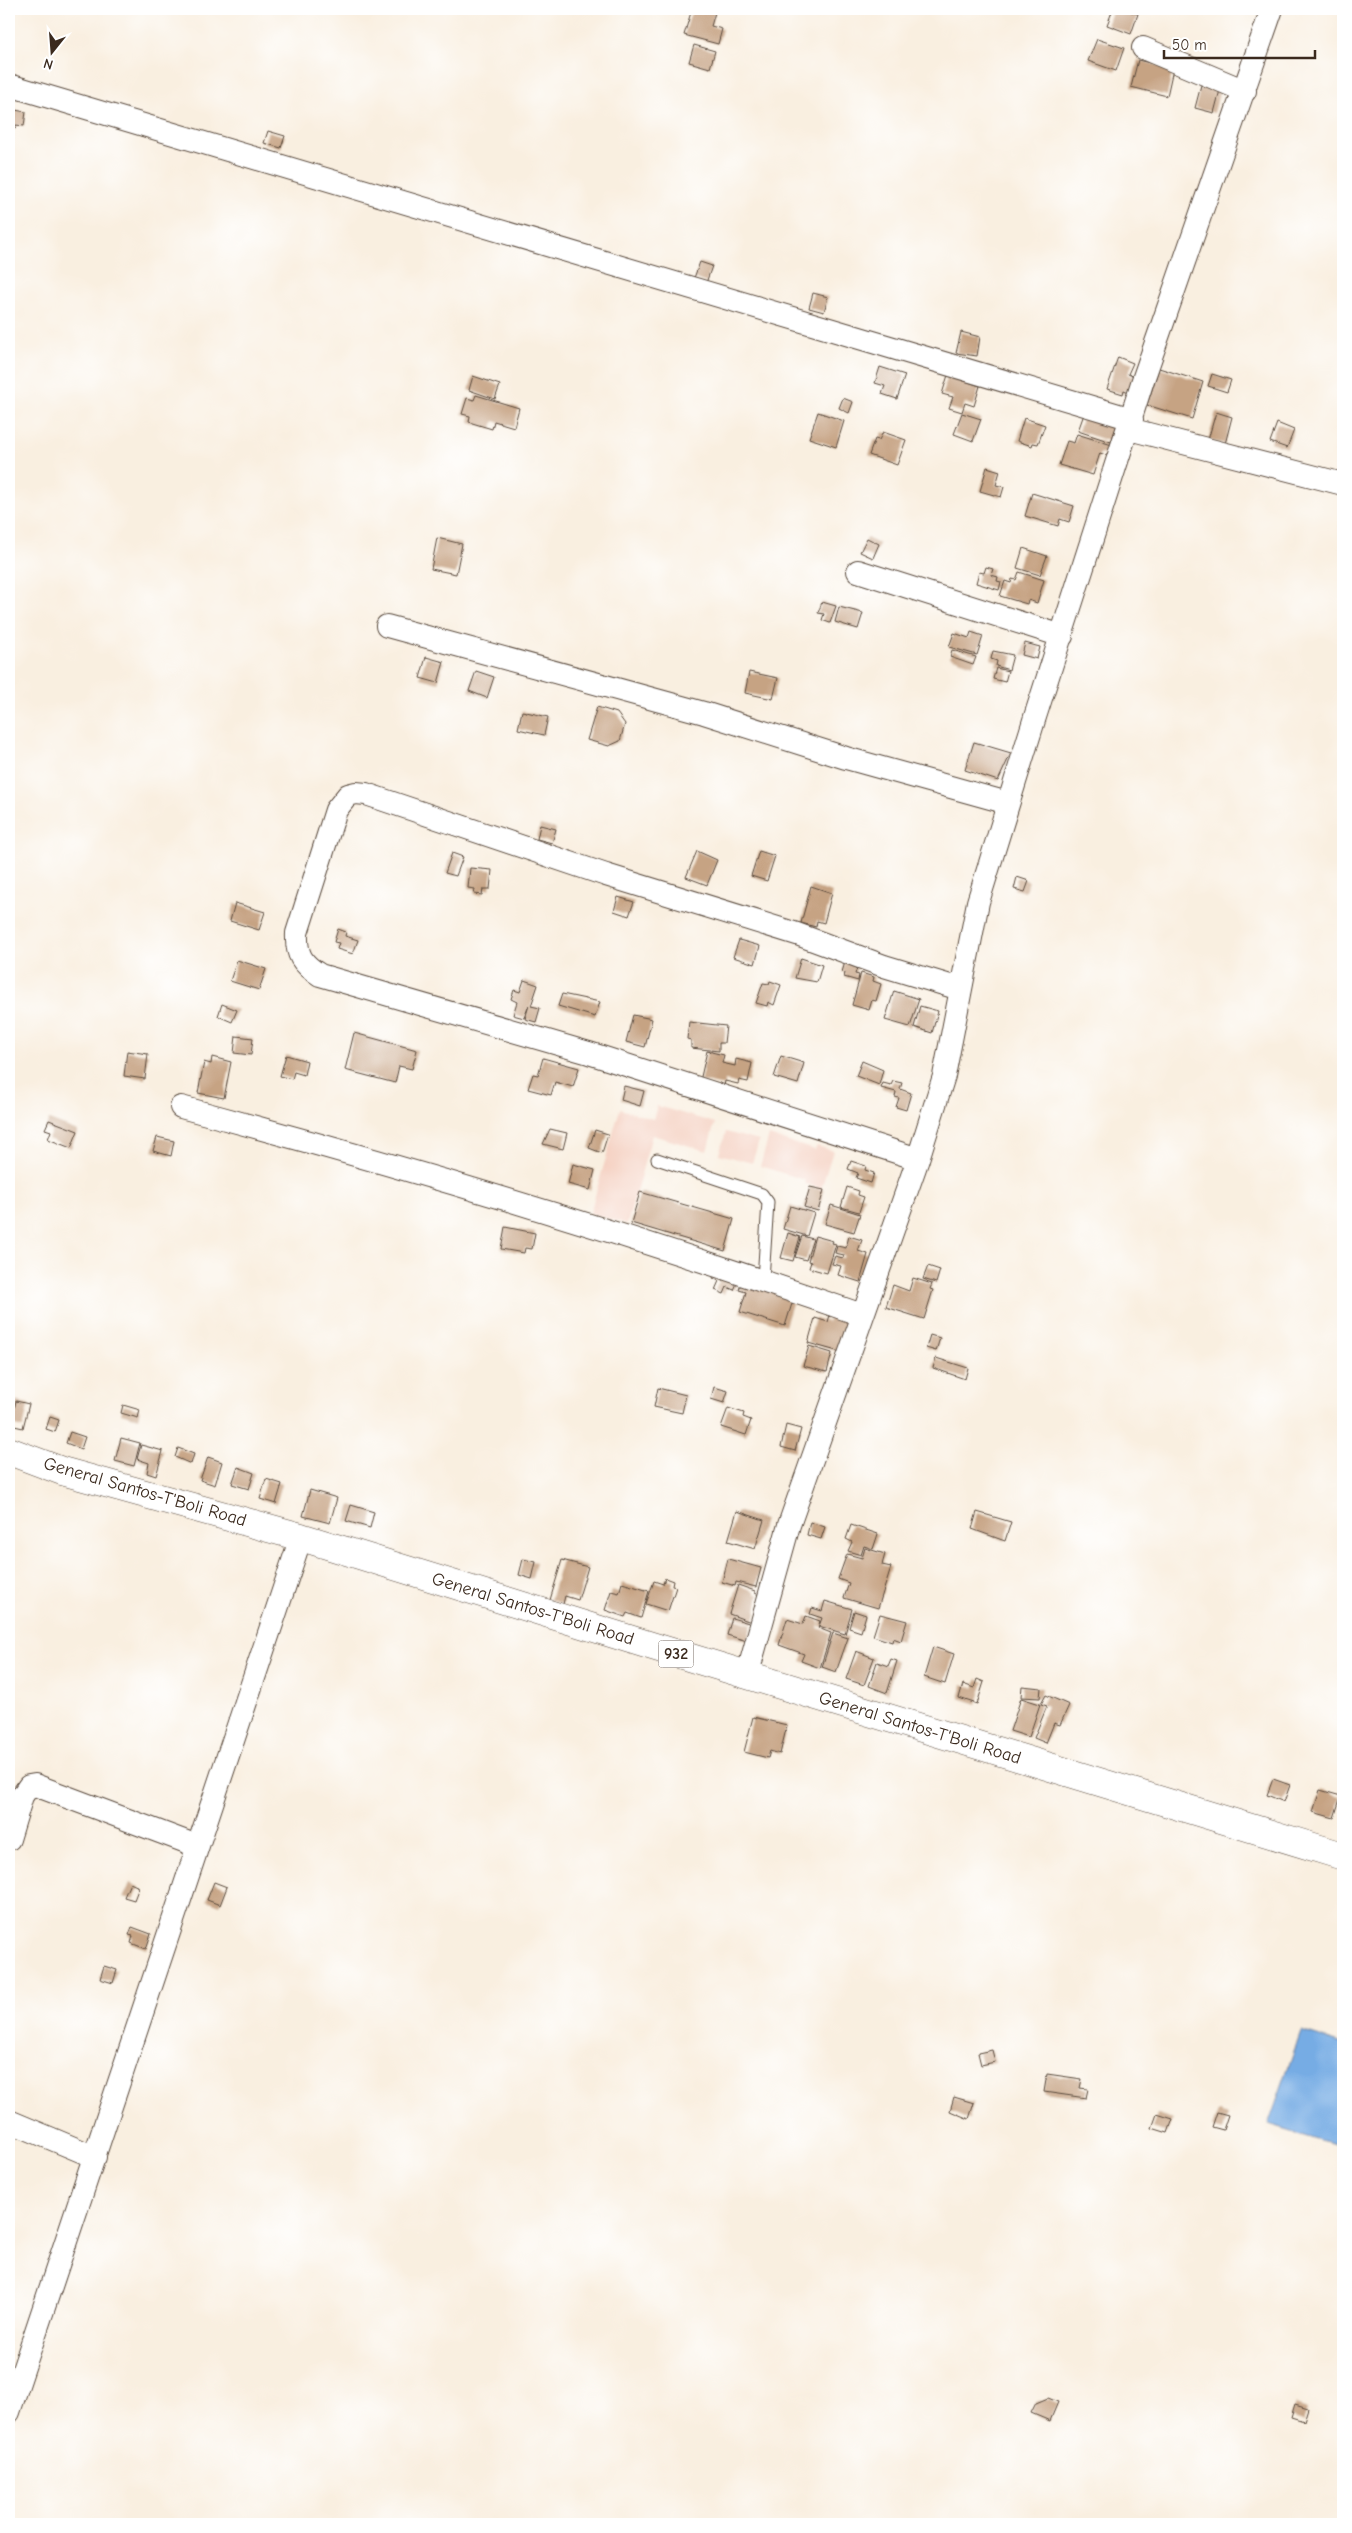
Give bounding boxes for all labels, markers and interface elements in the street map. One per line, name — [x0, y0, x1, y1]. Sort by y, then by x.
north arrow — [28, 28, 78, 78]
scale bar — [1164, 28, 1316, 60]
text: 50 m — [1172, 36, 1207, 54]
text: N — [41, 54, 55, 73]
street label: General Santos-T'Boli Road — [41, 1453, 249, 1531]
street label: General Santos-T'Boli Road — [429, 1568, 637, 1650]
road number: 932 — [658, 1640, 694, 1668]
street label: General Santos-T'Boli Road — [816, 1687, 1024, 1769]

